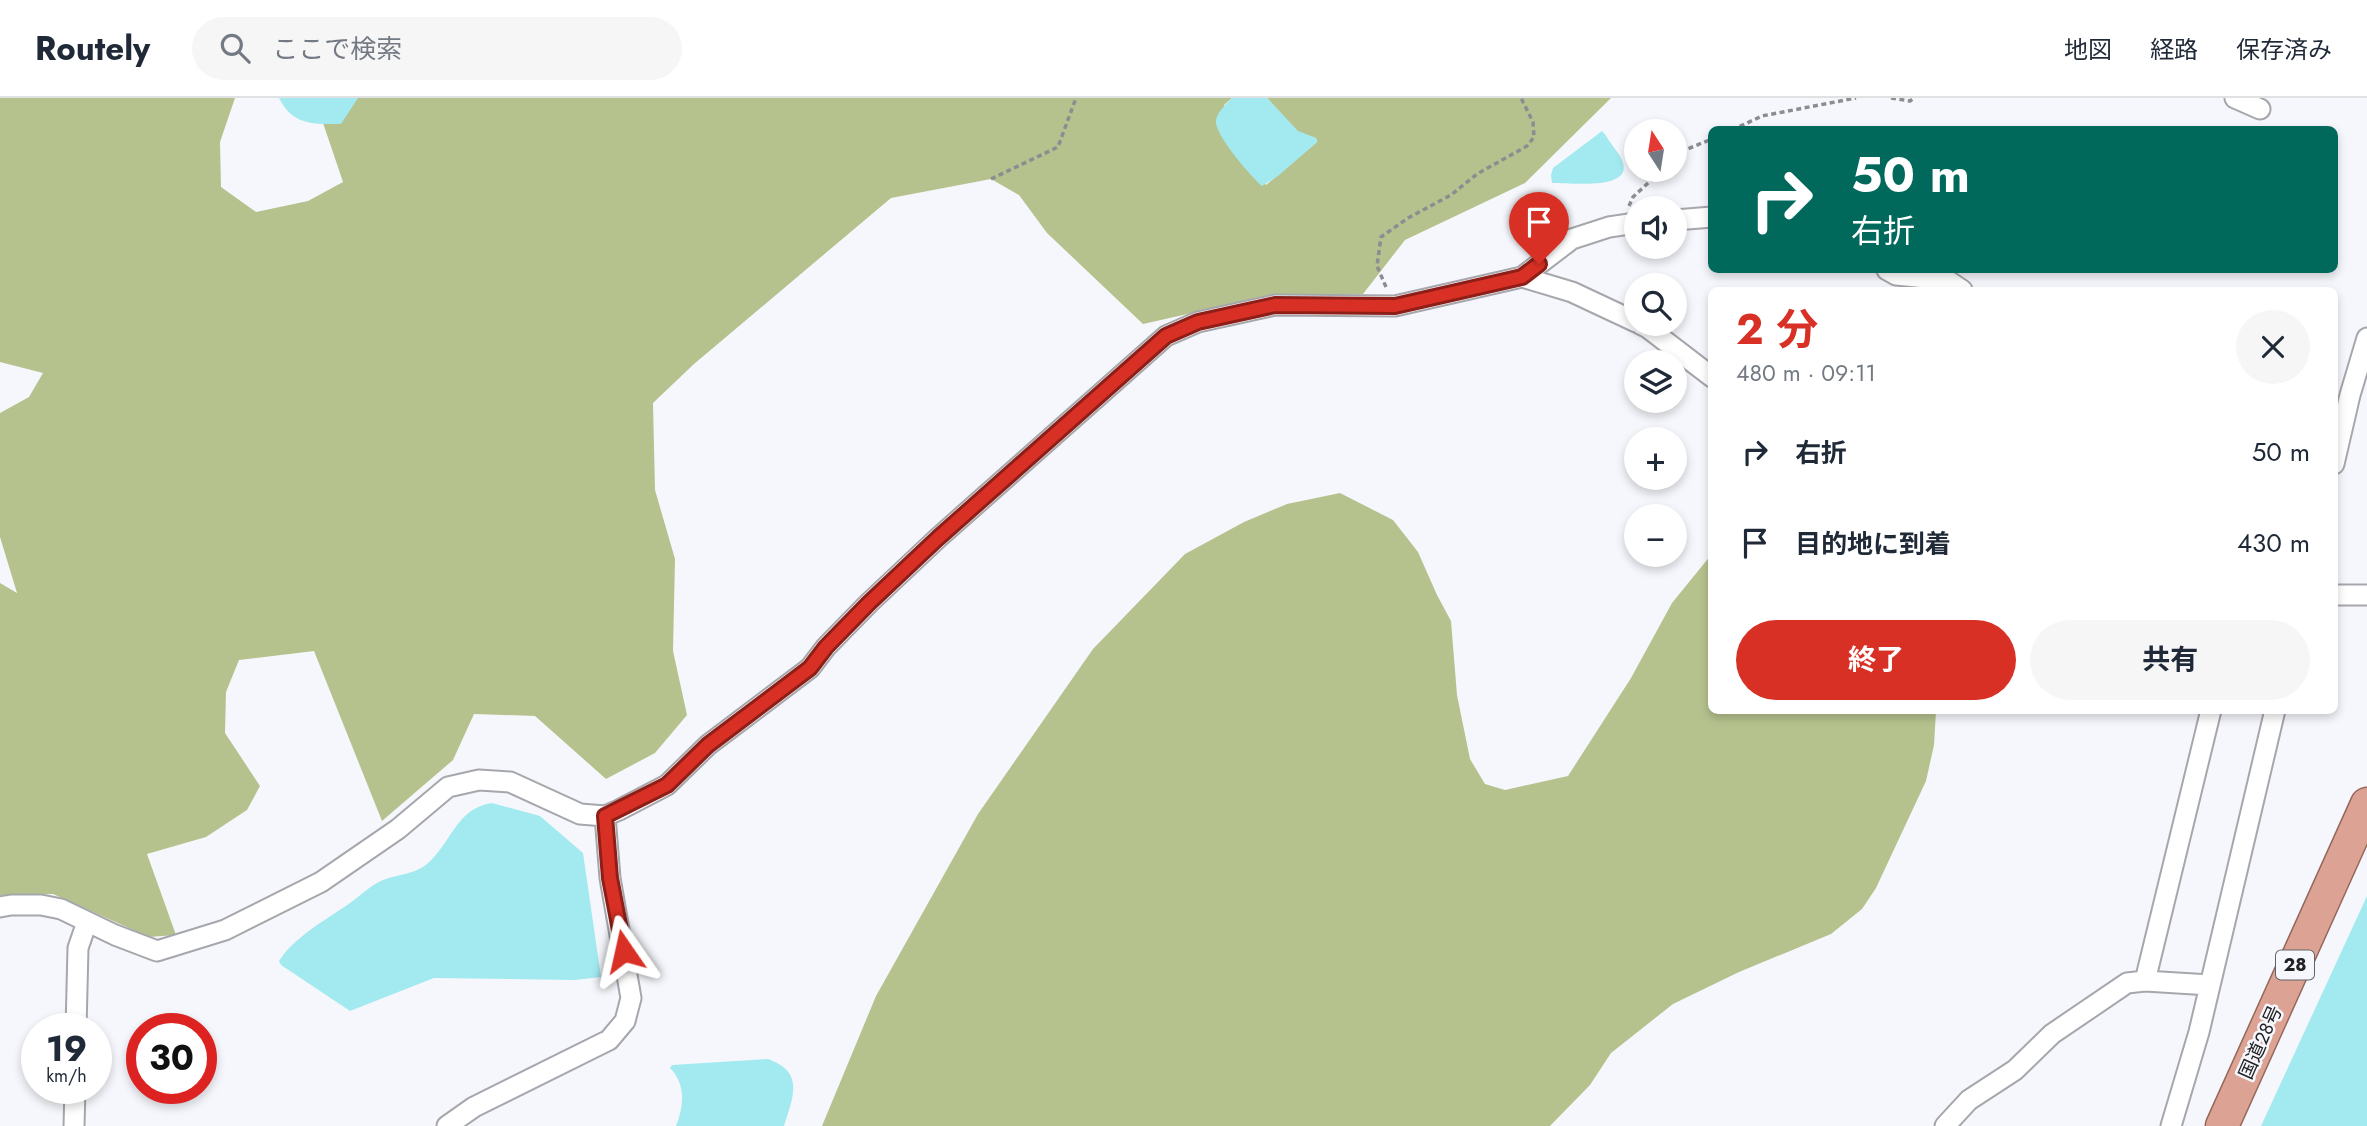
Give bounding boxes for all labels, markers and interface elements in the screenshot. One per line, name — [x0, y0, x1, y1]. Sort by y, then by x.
search box — [192, 17, 682, 80]
text: Routely — [35, 25, 150, 72]
icon: search — [216, 29, 254, 67]
text: ここで検索 — [272, 30, 402, 68]
text: 地図 — [2064, 32, 2112, 67]
text: 経路 — [2150, 32, 2198, 67]
text: 保存済み — [2236, 32, 2332, 67]
north arrow — [1624, 119, 1687, 182]
map controls — [1624, 119, 1687, 567]
text: 50 m — [1851, 140, 1970, 210]
icon: right — [1736, 154, 1827, 245]
pin — [1509, 192, 1569, 264]
button: sound — [1624, 196, 1687, 259]
icon: arrive — [1520, 203, 1558, 241]
text: 右折 — [1851, 208, 1915, 254]
button: search — [1624, 273, 1687, 336]
text: 2 分 — [1736, 299, 1818, 360]
button: close — [2236, 310, 2310, 384]
button: layers — [1624, 350, 1687, 413]
text: 480 m · 09:11 — [1736, 356, 1876, 390]
button: + — [1624, 427, 1687, 490]
icon: right — [1736, 433, 1774, 471]
text: 50 m — [2252, 433, 2310, 471]
text: 右折 — [1795, 434, 1847, 472]
button: − — [1624, 504, 1687, 567]
icon: arrive — [1736, 524, 1774, 562]
text: 430 m — [2237, 524, 2310, 562]
text: 目的地に到着 — [1795, 525, 1951, 563]
button: 終了 — [1736, 620, 2016, 700]
button: 共有 — [2030, 620, 2310, 700]
position arrow — [587, 914, 661, 988]
road number: 28 — [2276, 950, 2314, 980]
street label: 国道28号 — [2232, 1001, 2289, 1083]
speed limit sign: 30 — [126, 1013, 217, 1104]
text: 19 — [46, 1024, 87, 1074]
text: km/h — [46, 1063, 87, 1089]

